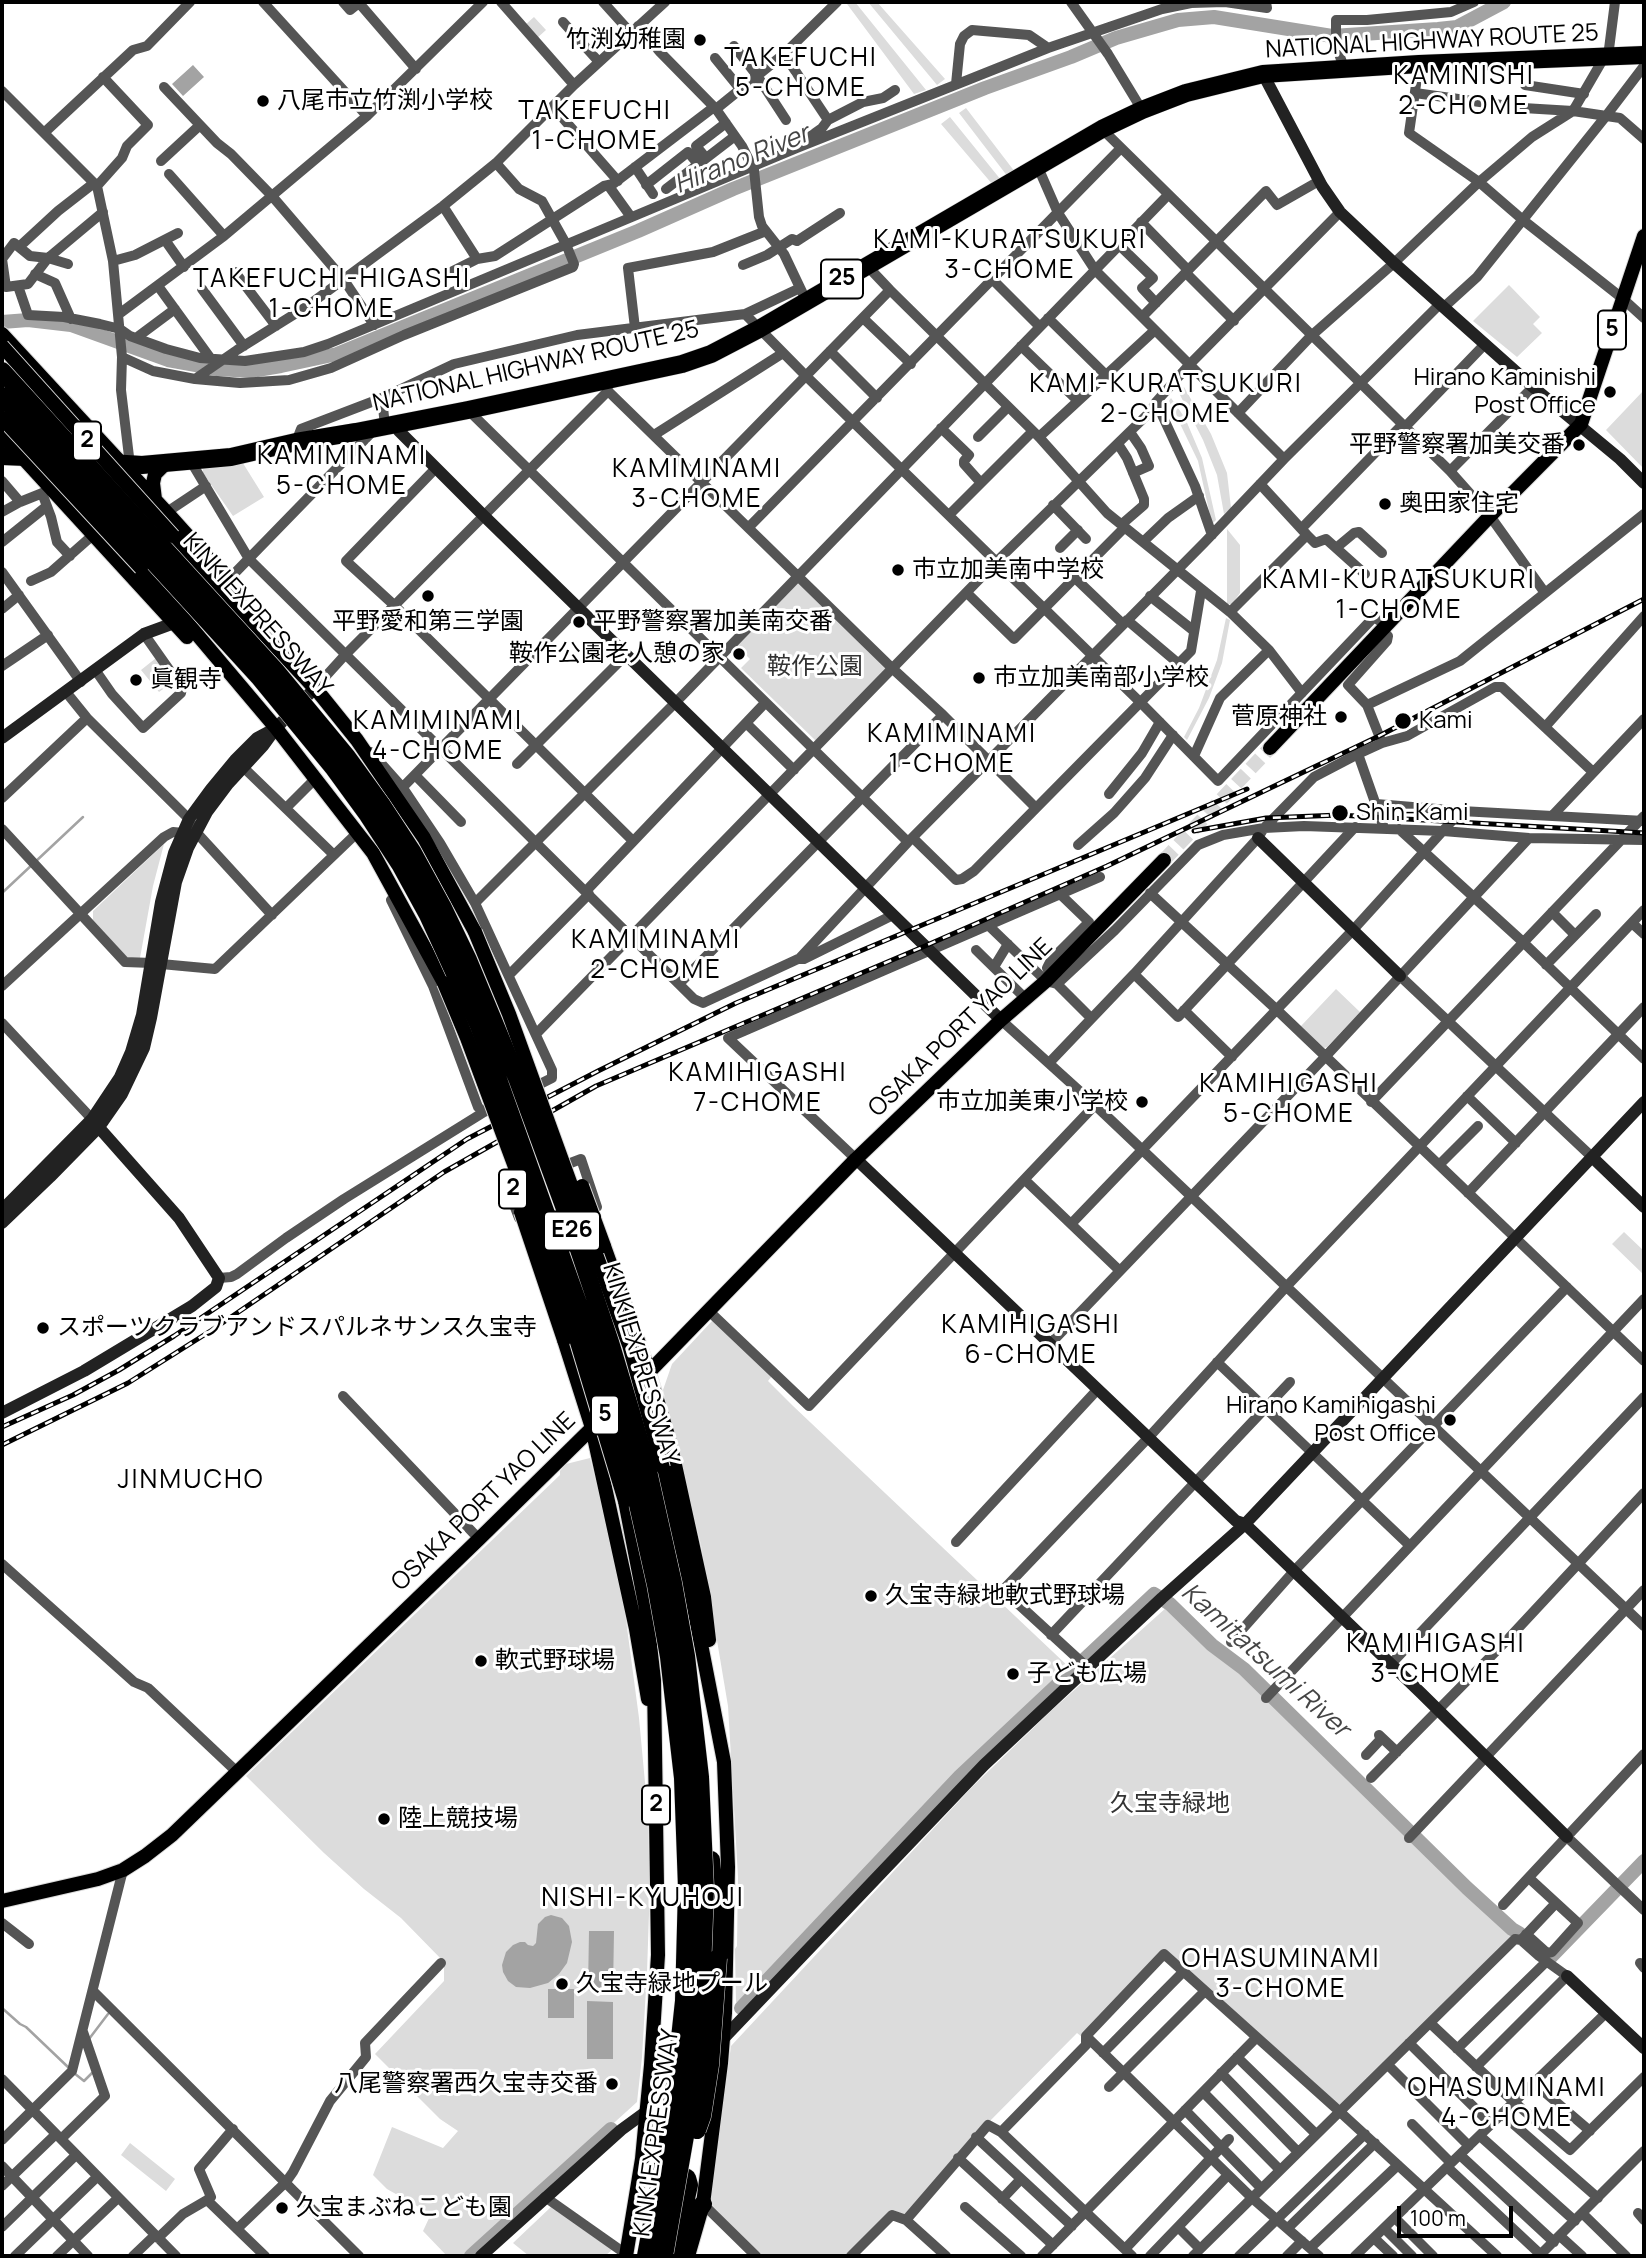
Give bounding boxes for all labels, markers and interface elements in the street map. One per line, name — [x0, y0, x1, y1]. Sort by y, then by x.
street label: NATIONAL HIGHWAY ROUTE 25 — [1265, 19, 1599, 65]
place label: 竹渕幼稚園 — [566, 26, 686, 54]
marker: 竹渕幼稚園 — [692, 32, 708, 48]
district label: TAKEFUCHI 5-CHOME — [725, 43, 877, 104]
district label: KAMINISHI 2-CHOME — [1394, 61, 1534, 122]
place label: 八尾市立竹渕小学校 — [277, 87, 493, 115]
marker: 八尾市立竹渕小学校 — [255, 93, 271, 109]
district label: TAKEFUCHI 1-CHOME — [519, 96, 671, 158]
water label: Hirano River — [670, 119, 814, 201]
district label: KAMI-KURATSUKURI 3-CHOME — [875, 225, 1145, 286]
road number: 25 — [821, 260, 863, 298]
district label: TAKEFUCHI-HIGASHI 1-CHOME — [195, 264, 469, 326]
road number: 5 — [1598, 310, 1626, 350]
street label: NATIONAL HIGHWAY ROUTE 25 — [370, 315, 702, 419]
place label: Hirano Kaminishi Post Office — [1413, 364, 1596, 420]
district label: KAMI-KURATSUKURI 2-CHOME — [1031, 369, 1301, 430]
marker: Hirano Kaminishi Post Office — [1602, 384, 1618, 400]
road number: 2 — [73, 422, 101, 461]
place label: 平野警察署加美交番 — [1349, 431, 1565, 459]
marker: 平野警察署加美交番 — [1571, 437, 1587, 453]
district label: KAMIMINAMI 5-CHOME — [258, 441, 426, 503]
district label: KAMIMINAMI 3-CHOME — [613, 454, 781, 516]
place label: 奥田家住宅 — [1399, 490, 1519, 518]
marker: 奥田家住宅 — [1377, 496, 1393, 512]
street label: KINKI EXPRESSWAY — [176, 528, 338, 702]
place label: 市立加美南中学校 — [912, 556, 1104, 584]
marker: 市立加美南中学校 — [890, 562, 906, 578]
district label: KAMI-KURATSUKURI 1-CHOME — [1264, 565, 1534, 626]
marker: 平野愛和第三学園 — [420, 588, 436, 604]
place label: 平野愛和第三学園 — [332, 608, 524, 636]
place label: 平野警察署加美南交番 — [593, 608, 833, 636]
marker: 平野警察署加美南交番 — [571, 614, 587, 630]
place label: 鞍作公園老人憩の家 — [509, 640, 725, 668]
marker: 鞍作公園老人憩の家 — [731, 646, 747, 662]
park label: 鞍作公園 — [767, 653, 863, 681]
place label: 市立加美南部小学校 — [993, 664, 1209, 692]
place label: 眞観寺 — [150, 666, 222, 694]
marker: 市立加美南部小学校 — [971, 670, 987, 686]
marker: 眞観寺 — [128, 672, 144, 688]
place label: 菅原神社 — [1231, 703, 1327, 731]
district label: KAMIMINAMI 4-CHOME — [354, 706, 522, 768]
place label: Kami — [1419, 707, 1473, 735]
marker: 菅原神社 — [1333, 709, 1349, 725]
marker: Kami — [1393, 711, 1413, 731]
district label: KAMIMINAMI 1-CHOME — [868, 719, 1036, 780]
place label: Shin-Kami — [1356, 799, 1469, 827]
marker: Shin-Kami — [1330, 803, 1350, 823]
district label: KAMIMINAMI 2-CHOME — [572, 925, 740, 986]
street label: OSAKA PORT YAO LINE — [863, 933, 1059, 1123]
district label: KAMIHIGASHI 7-CHOME — [670, 1058, 846, 1120]
district label: KAMIHIGASHI 5-CHOME — [1201, 1069, 1377, 1130]
place label: 市立加美東小学校 — [936, 1088, 1128, 1116]
marker: 市立加美東小学校 — [1134, 1094, 1150, 1110]
road number: 2 — [499, 1170, 527, 1208]
road number: E26 — [544, 1212, 600, 1250]
street label: KINKI EXPRESSWAY — [596, 1260, 684, 1468]
district label: KAMIHIGASHI 6-CHOME — [943, 1310, 1119, 1372]
place label: スポーツクラブアンドスパルネサンス久宝寺 — [57, 1314, 537, 1342]
marker: スポーツクラブアンドスパルネサンス久宝寺 — [35, 1320, 51, 1336]
place label: Hirano Kamihigashi Post Office — [1226, 1392, 1436, 1448]
road number: 5 — [591, 1396, 619, 1434]
street label: OSAKA PORT YAO LINE — [386, 1407, 582, 1597]
marker: Hirano Kamihigashi Post Office — [1442, 1412, 1458, 1428]
district label: JINMUCHO — [118, 1465, 264, 1497]
water label: Kamitatsumi River — [1175, 1577, 1355, 1745]
place label: 久宝寺緑地軟式野球場 — [885, 1582, 1125, 1610]
marker: 久宝寺緑地軟式野球場 — [863, 1588, 879, 1604]
district label: KAMIHIGASHI 3-CHOME — [1348, 1629, 1524, 1690]
place label: 軟式野球場 — [495, 1647, 615, 1675]
marker: 軟式野球場 — [473, 1653, 489, 1669]
place label: 子ども広場 — [1027, 1660, 1147, 1688]
marker: 子ども広場 — [1005, 1666, 1021, 1682]
road number: 2 — [642, 1786, 670, 1824]
park label: 久宝寺緑地 — [1110, 1790, 1230, 1818]
place label: 陸上競技場 — [398, 1805, 518, 1833]
marker: 陸上競技場 — [376, 1811, 392, 1827]
district label: NISHI-KYUHOJI — [543, 1883, 743, 1915]
district label: OHASUMINAMI 3-CHOME — [1183, 1944, 1379, 2006]
place label: 久宝寺緑地プール — [576, 1970, 768, 1998]
marker: 久宝寺緑地プール — [554, 1976, 570, 1992]
street label: KINKI EXPRESSWAY — [628, 2027, 686, 2239]
place label: 八尾警察署西久宝寺交番 — [334, 2070, 598, 2098]
district label: OHASUMINAMI 4-CHOME — [1409, 2073, 1605, 2134]
marker: 八尾警察署西久宝寺交番 — [604, 2076, 620, 2092]
scale bar — [1401, 2192, 1516, 2236]
place label: 久宝まぶねこども園 — [296, 2194, 512, 2222]
marker: 久宝まぶねこども園 — [274, 2200, 290, 2216]
text: 100 m — [1410, 2204, 1466, 2232]

